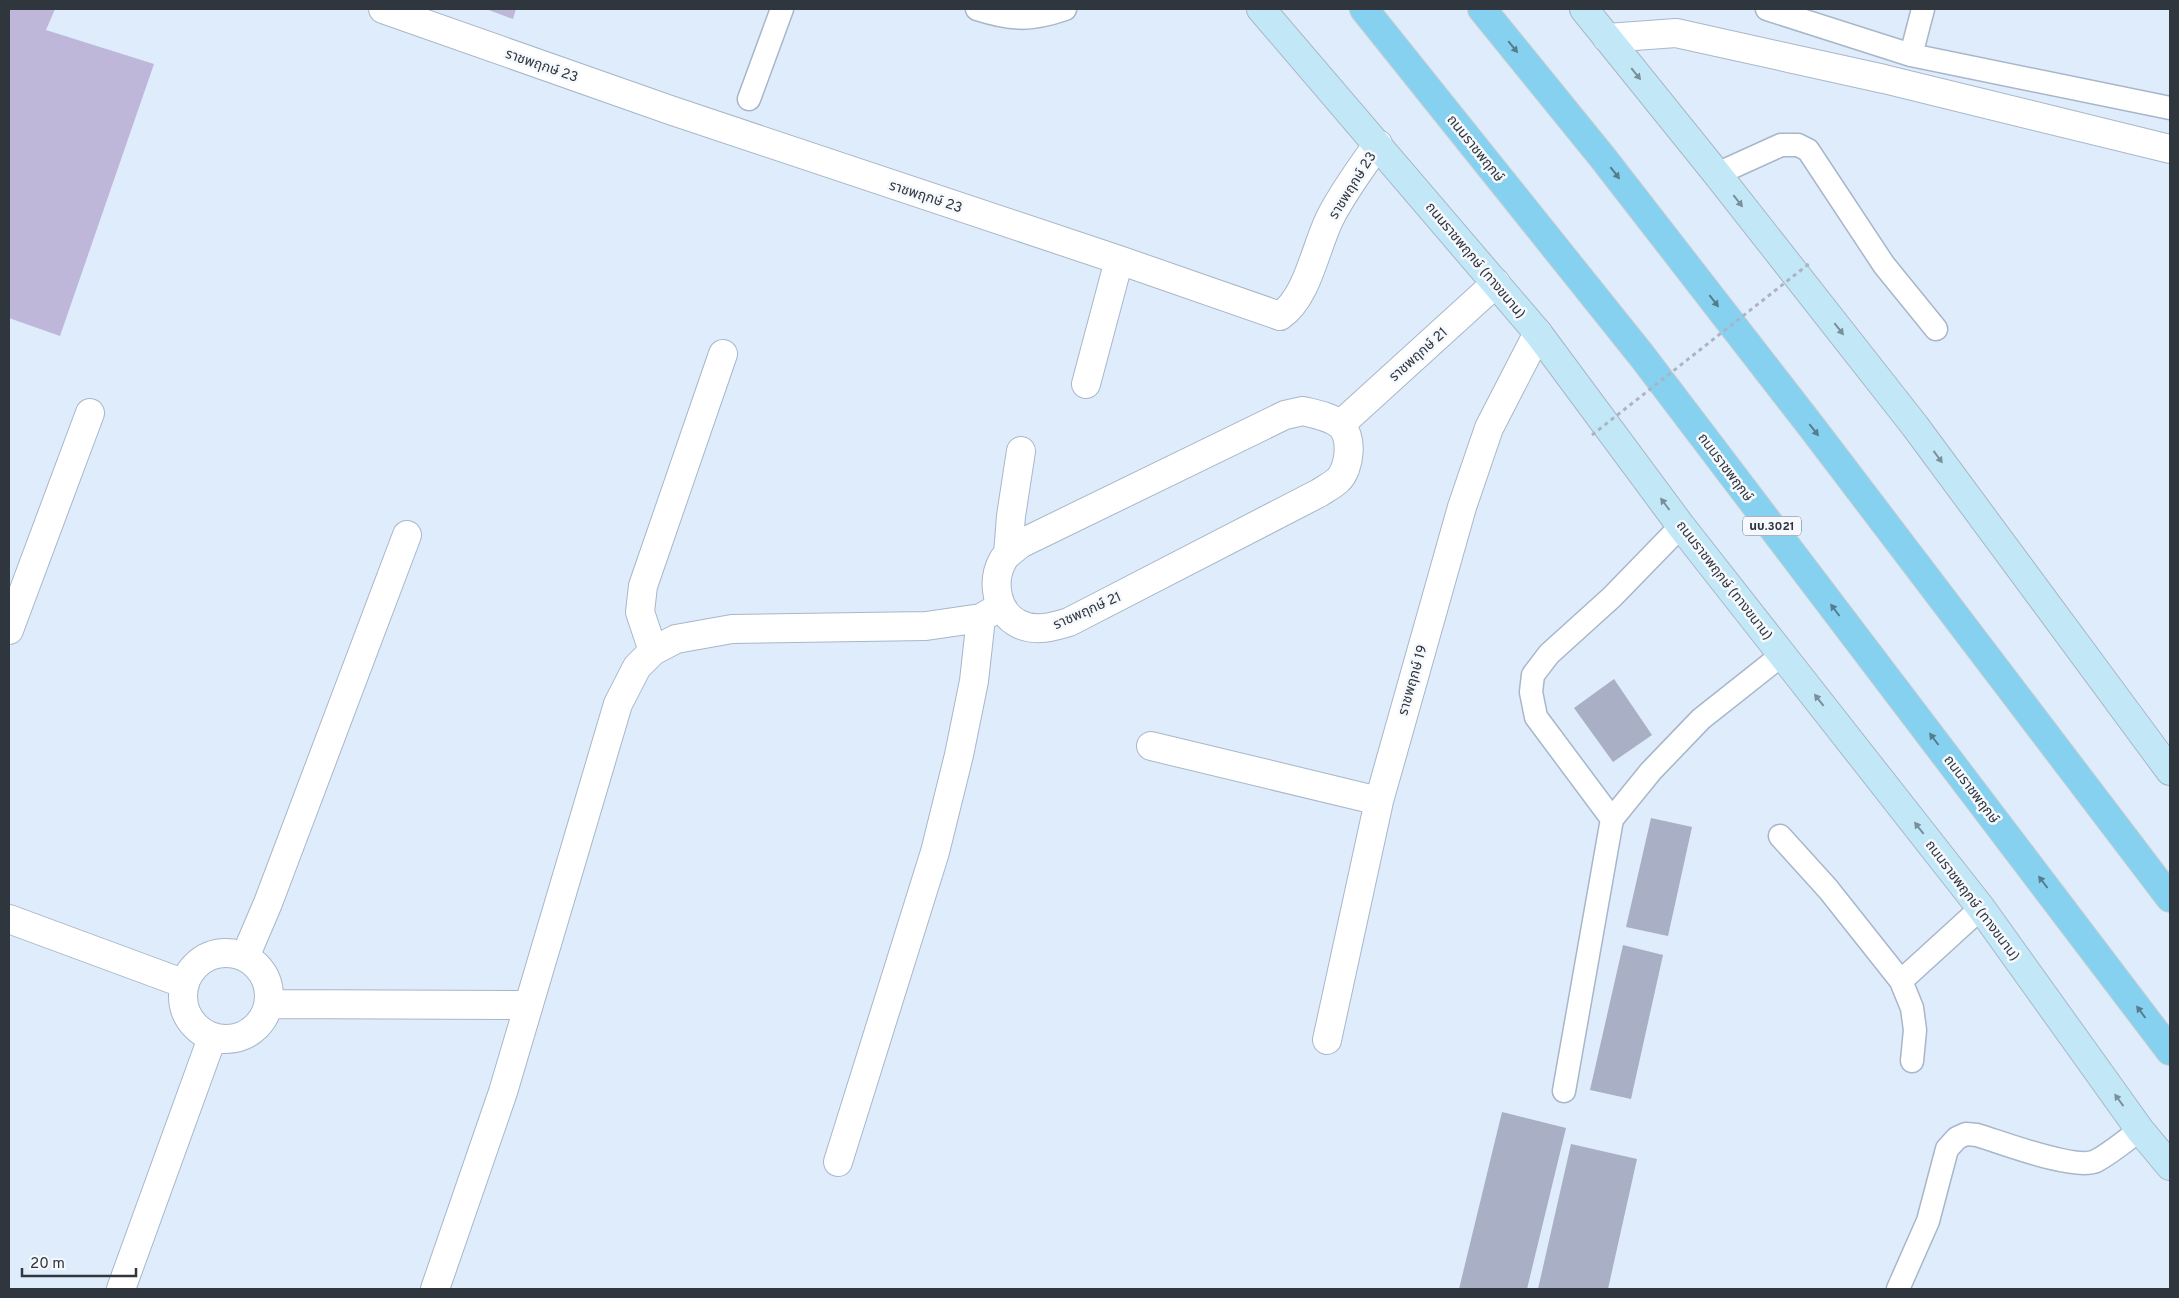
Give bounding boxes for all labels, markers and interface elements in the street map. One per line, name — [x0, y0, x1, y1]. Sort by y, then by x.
one-way arrow — [1507, 40, 1518, 53]
street label: ราชพฤกษ์ 23 — [503, 46, 580, 87]
one-way arrow — [1631, 67, 1642, 80]
street label: ถนนราชพฤกษ์ — [1443, 112, 1507, 186]
street label: ราชพฤกษ์ 23 — [1326, 149, 1381, 223]
one-way arrow — [1609, 166, 1620, 179]
street label: ราชพฤกษ์ 23 — [887, 178, 964, 217]
one-way arrow — [1733, 194, 1744, 207]
street label: ถนนราชพฤกษ์ (ทางขนาน) — [1421, 199, 1528, 323]
one-way arrow — [1709, 294, 1720, 307]
one-way arrow — [1833, 322, 1844, 335]
street label: ราชพฤกษ์ 21 — [1386, 324, 1452, 386]
one-way arrow — [1809, 423, 1819, 437]
street label: ถนนราชพฤกษ์ — [1694, 430, 1756, 506]
one-way arrow — [1933, 450, 1943, 464]
one-way arrow — [1660, 497, 1670, 511]
road number: นบ.3021 — [1743, 516, 1801, 536]
street label: ถนนราชพฤกษ์ (ทางขนาน) — [1672, 518, 1776, 644]
street label: ราชพฤกษ์ 21 — [1051, 589, 1124, 634]
one-way arrow — [1830, 604, 1841, 617]
street label: ราชพฤกษ์ 19 — [1395, 643, 1432, 718]
one-way arrow — [1814, 693, 1824, 707]
one-way arrow — [1928, 733, 1939, 746]
street label: ถนนราชพฤกษ์ — [1940, 752, 2002, 828]
one-way arrow — [1914, 822, 1924, 835]
street label: ถนนราชพฤกษ์ (ทางขนาน) — [1921, 837, 2023, 965]
one-way arrow — [2038, 875, 2048, 889]
one-way arrow — [2136, 1005, 2146, 1019]
one-way arrow — [2114, 1094, 2124, 1107]
scale bar — [22, 1246, 136, 1278]
text: 20 m — [30, 1255, 65, 1274]

